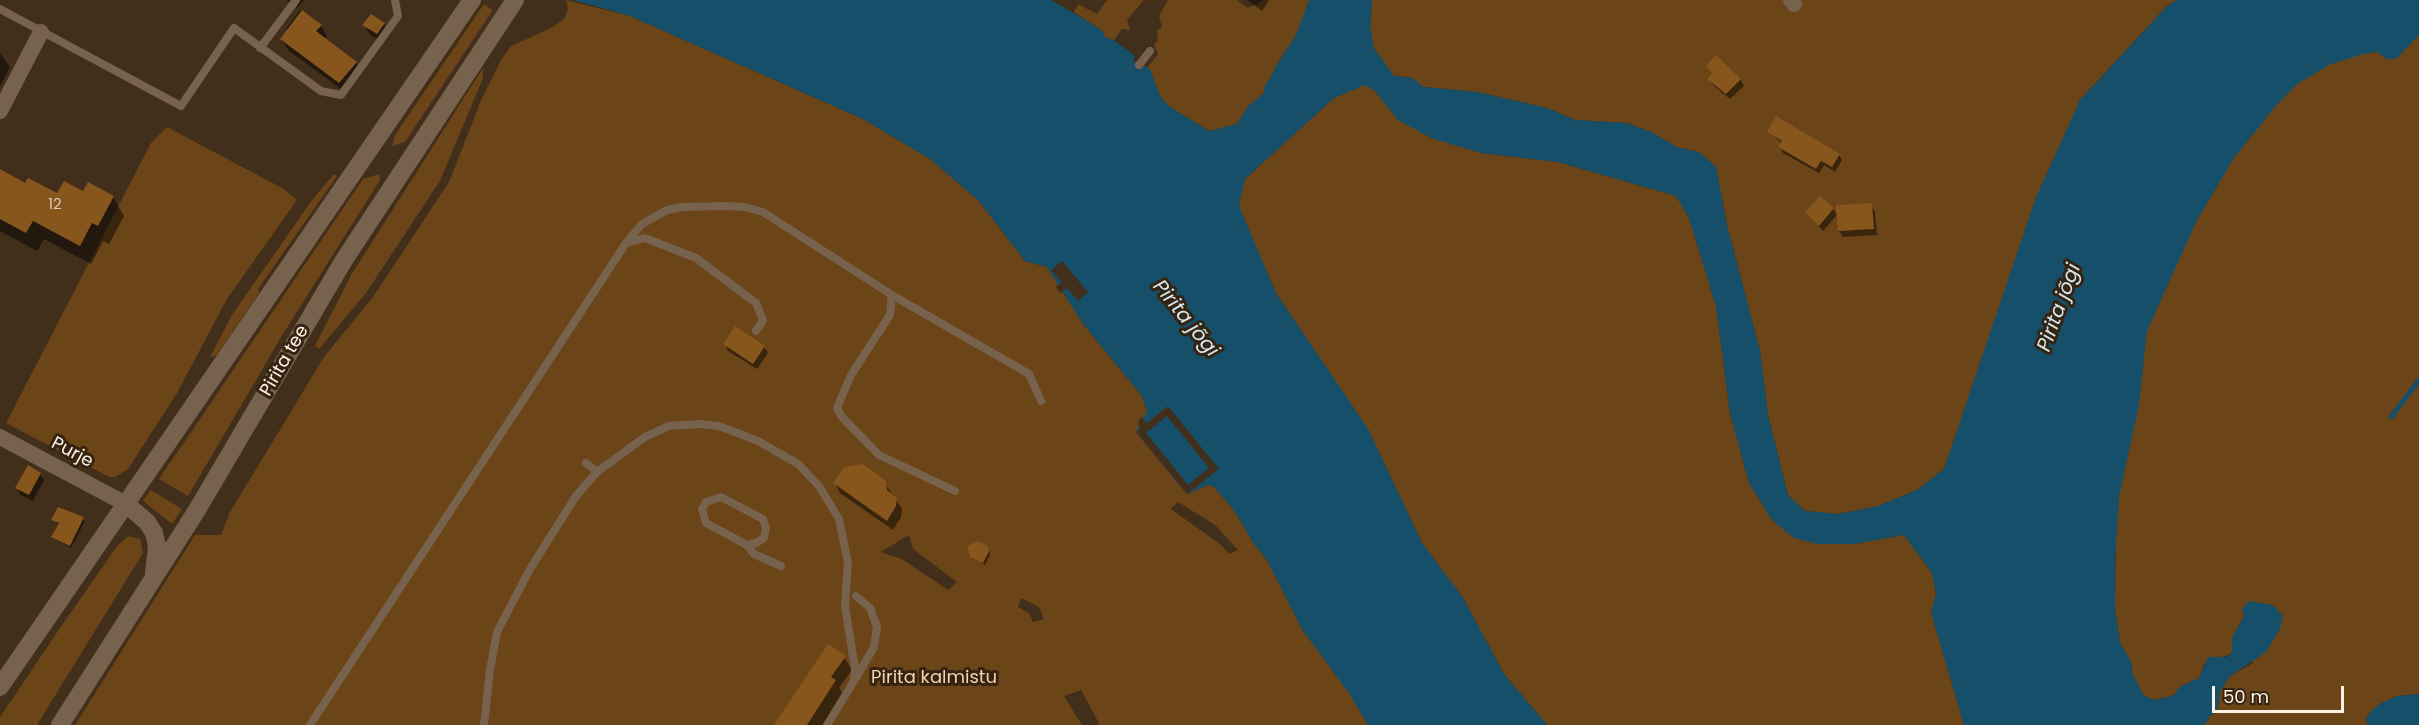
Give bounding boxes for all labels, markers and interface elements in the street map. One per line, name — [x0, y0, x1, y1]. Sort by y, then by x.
house number: 12 — [48, 196, 62, 214]
water label: Pirita jõgi — [2033, 261, 2087, 355]
water label: Pirita jõgi — [1147, 276, 1223, 362]
street label: Pirita tee — [256, 322, 314, 400]
street label: Purje — [47, 433, 97, 473]
park label: Pirita kalmistu — [871, 667, 997, 689]
scale bar — [2215, 674, 2347, 712]
text: 50 m — [2223, 684, 2269, 709]

